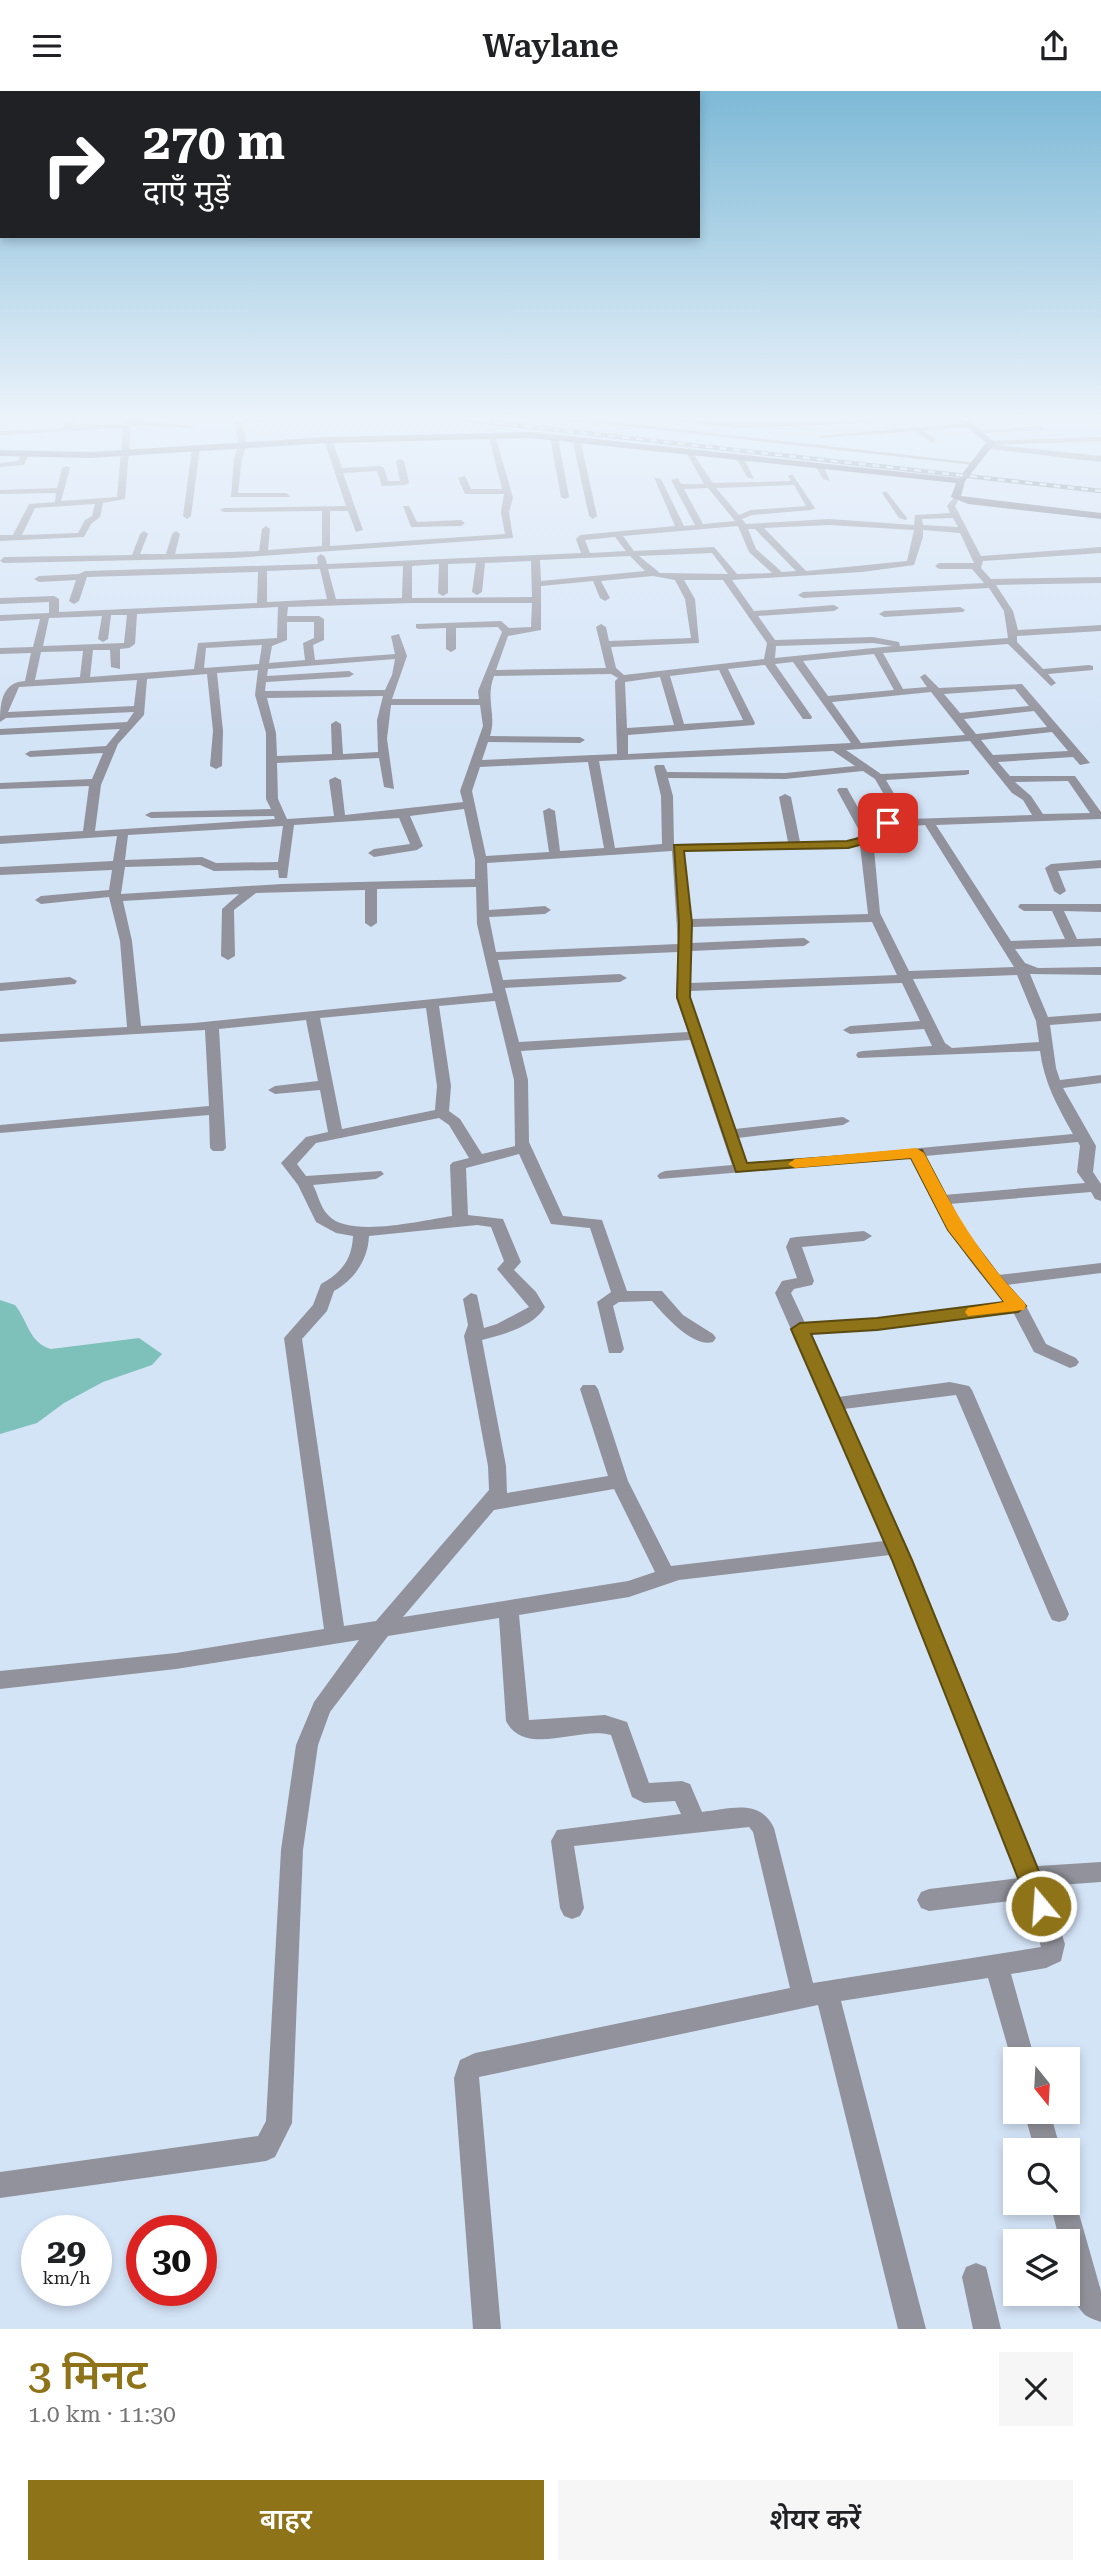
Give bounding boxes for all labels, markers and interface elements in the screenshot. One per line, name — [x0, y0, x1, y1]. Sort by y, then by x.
icon: menu — [28, 27, 66, 65]
text: Waylane — [482, 27, 619, 65]
icon: share — [1035, 27, 1073, 65]
text: 270 m — [143, 114, 285, 171]
icon: right — [28, 119, 119, 210]
text: दाएँ मुड़ें — [143, 173, 230, 211]
pin — [858, 793, 918, 853]
icon: arrive — [869, 804, 907, 842]
position arrow — [1004, 1869, 1078, 1943]
north arrow — [1003, 2047, 1080, 2125]
map controls — [1003, 2047, 1080, 2306]
button: search — [1003, 2138, 1080, 2215]
speed limit sign: 30 — [126, 2215, 217, 2306]
button: layers — [1003, 2229, 1080, 2306]
text: 29 — [47, 2231, 86, 2272]
text: km/h — [42, 2267, 91, 2288]
text: 3 मिनट — [28, 2350, 147, 2399]
button: close — [999, 2352, 1073, 2426]
text: 1.0 km · 11:30 — [28, 2401, 176, 2428]
button: बाहर — [28, 2480, 544, 2560]
button: शेयर करें — [558, 2480, 1073, 2560]

